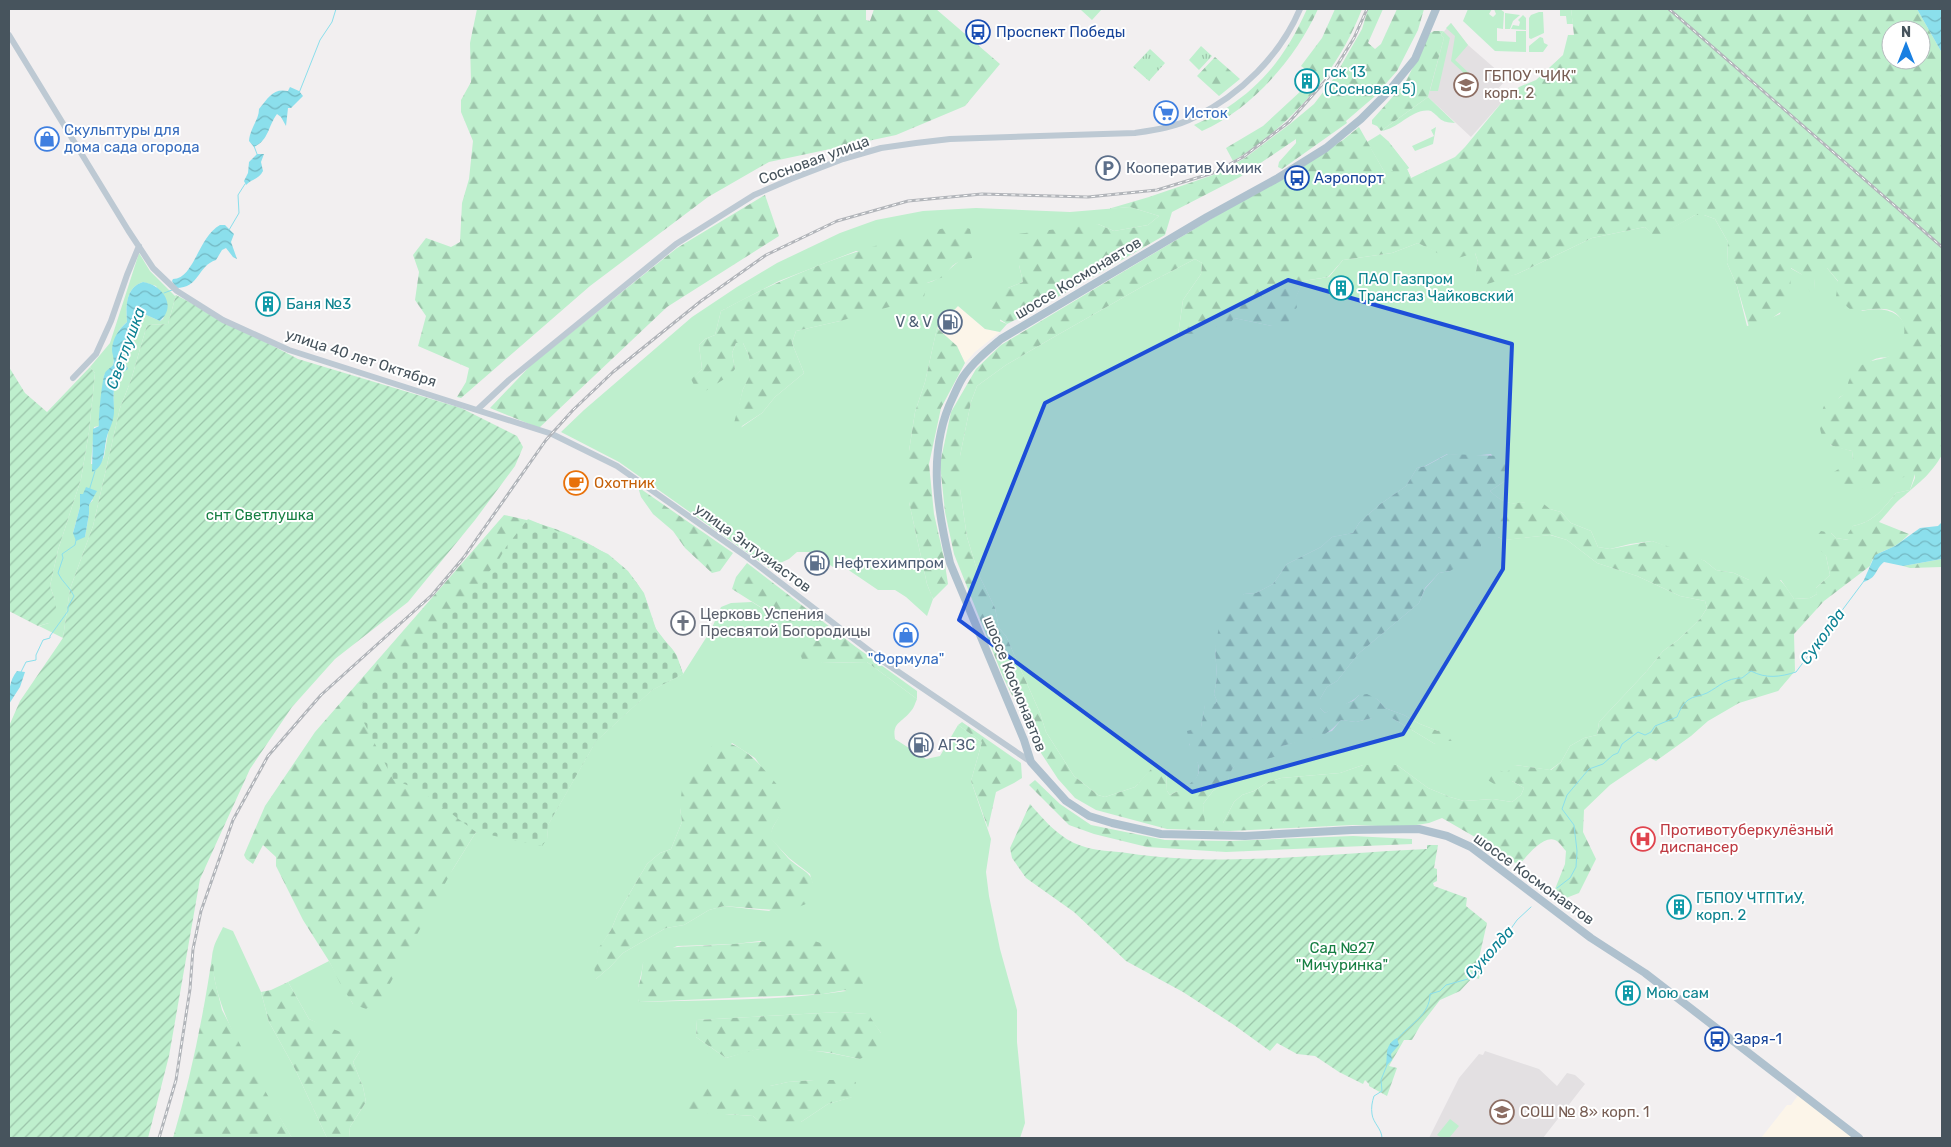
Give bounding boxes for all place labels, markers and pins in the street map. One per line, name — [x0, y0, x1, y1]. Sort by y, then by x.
bus stop icon: Проспект Победы — [965, 19, 991, 45]
place label: Проспект Победы — [996, 23, 1125, 41]
place label: гск 13 (Сосновая 5) — [1324, 63, 1416, 98]
place label: ГБПОУ "ЧИК" корп. 2 — [1484, 67, 1576, 102]
building icon: гск 13 (Сосновая 5) — [1294, 68, 1320, 94]
school or university icon: ГБПОУ "ЧИК" корп. 2 — [1453, 72, 1479, 98]
supermarket icon: Исток — [1153, 100, 1179, 126]
place label: Исток — [1184, 104, 1228, 122]
place label: Скульптуры для дома сада огорода — [64, 121, 200, 156]
shop icon: Скульптуры для дома сада огорода — [34, 126, 60, 152]
parking icon: Кооператив Химик — [1095, 155, 1121, 181]
place label: Кооператив Химик — [1126, 159, 1262, 177]
bus stop icon: Аэропорт — [1284, 165, 1310, 191]
place label: Аэропорт — [1314, 169, 1384, 187]
place label: ПАО Газпром Трансгаз Чайковский — [1358, 270, 1514, 305]
building icon: ПАО Газпром Трансгаз Чайковский — [1328, 275, 1354, 301]
building icon: Баня №3 — [255, 291, 281, 317]
place label: Баня №3 — [286, 295, 351, 313]
fuel station icon: V & V — [937, 309, 963, 335]
place label: V & V — [895, 313, 932, 331]
cafe icon: Охотник — [563, 470, 589, 496]
place label: Охотник — [594, 474, 655, 492]
fuel station icon: Нефтехимпром — [804, 550, 830, 576]
place label: Нефтехимпром — [834, 554, 944, 572]
place label: Церковь Успения Пресвятой Богородицы — [700, 605, 871, 640]
church icon: Церковь Успения Пресвятой Богородицы — [670, 610, 696, 636]
shop icon: "Формула" — [893, 622, 919, 648]
place label: "Формула" — [868, 650, 944, 668]
fuel station icon: АГЗС — [908, 732, 934, 758]
place label: АГЗС — [938, 736, 975, 754]
place label: Противотуберкулёзный диспансер — [1660, 821, 1834, 856]
hospital icon: Противотуберкулёзный диспансер — [1630, 826, 1656, 852]
place label: ГБПОУ ЧТПТиУ, корп. 2 — [1696, 889, 1805, 924]
building icon: ГБПОУ ЧТПТиУ, корп. 2 — [1666, 894, 1692, 920]
building icon: Мою сам — [1615, 980, 1641, 1006]
place label: Мою сам — [1646, 984, 1709, 1002]
bus stop icon: Заря-1 — [1704, 1026, 1730, 1052]
place label: Заря-1 — [1734, 1030, 1782, 1048]
school or university icon: СОШ № 8» корп. 1 — [1489, 1099, 1515, 1125]
place label: СОШ № 8» корп. 1 — [1520, 1103, 1650, 1121]

